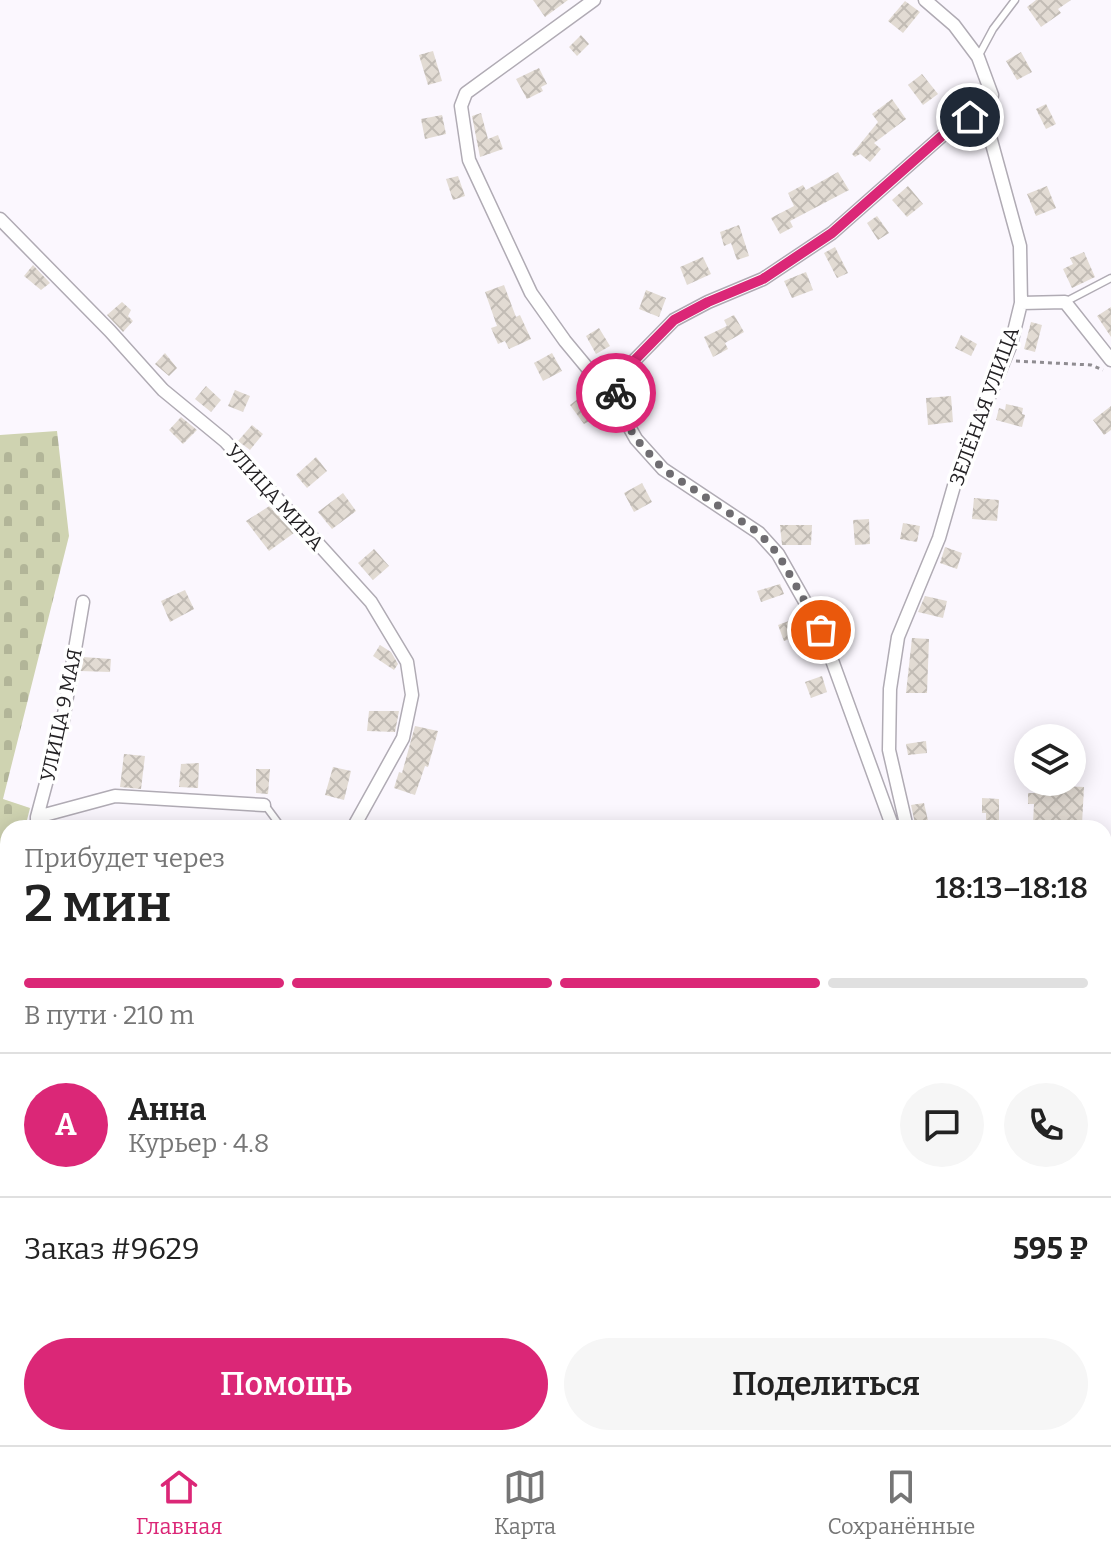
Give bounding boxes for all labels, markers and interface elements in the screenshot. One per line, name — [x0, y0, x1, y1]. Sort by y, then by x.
pin — [936, 83, 1004, 151]
icon: home — [948, 95, 992, 139]
street label: ЗЕЛЁНАЯ УЛИЦА — [944, 323, 1024, 489]
courier — [576, 353, 656, 433]
icon: bike — [594, 371, 638, 415]
street label: УЛИЦА МИРА — [221, 439, 329, 556]
pin — [787, 596, 855, 664]
icon: bag — [799, 608, 843, 652]
street label: УЛИЦА 9 МАЯ — [35, 646, 87, 784]
map controls — [1014, 724, 1086, 796]
button: layers — [1014, 724, 1086, 796]
text: Прибудет через — [24, 843, 225, 874]
text: 18:13–18:18 — [935, 870, 1088, 906]
text: 2 мин — [24, 872, 171, 935]
text: В пути · 210 m — [24, 1000, 194, 1031]
button: chat — [900, 1083, 984, 1167]
button: phone — [1004, 1083, 1088, 1167]
text: Анна — [128, 1092, 206, 1128]
text: А — [55, 1107, 77, 1143]
text: Курьер · 4.8 — [128, 1128, 269, 1159]
text: Заказ #9629 — [24, 1231, 200, 1267]
text: 595 ₽ — [1013, 1231, 1088, 1267]
button: Помощь — [24, 1338, 548, 1430]
button: Поделиться — [564, 1338, 1088, 1430]
tab: Главная — [136, 1465, 223, 1540]
tab: Карта — [494, 1465, 556, 1540]
tab: Сохранённые — [828, 1465, 975, 1540]

